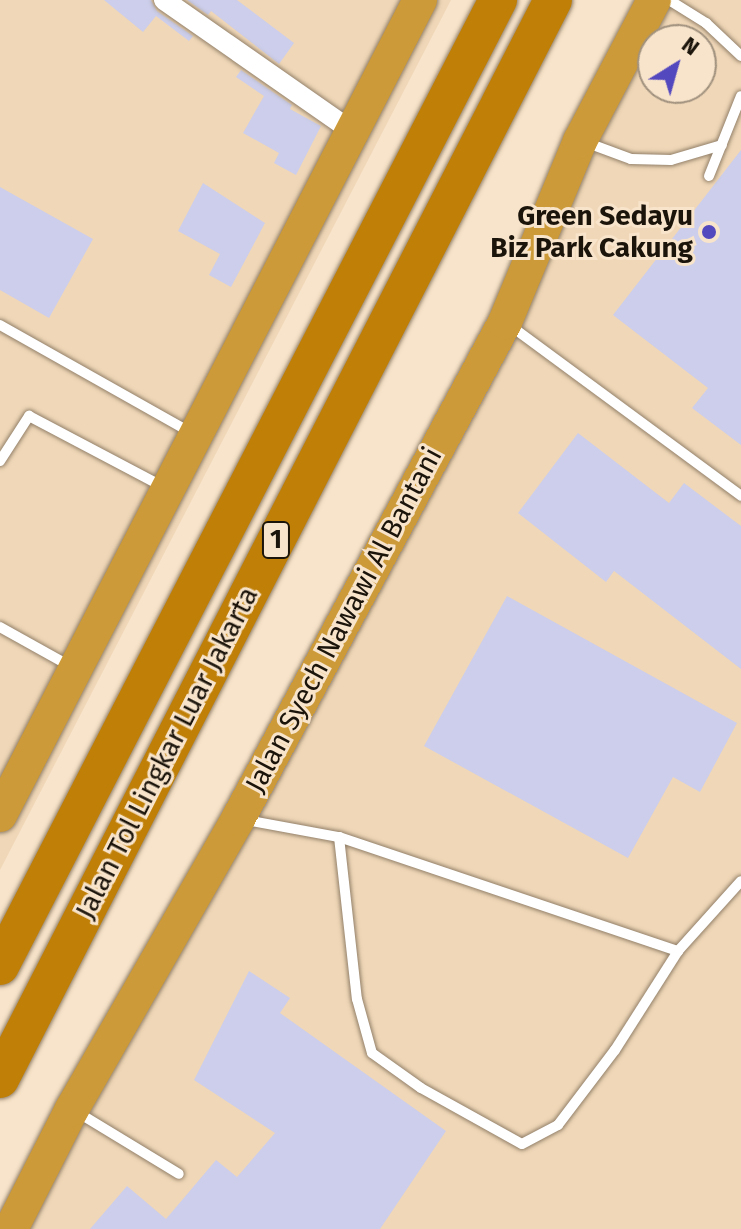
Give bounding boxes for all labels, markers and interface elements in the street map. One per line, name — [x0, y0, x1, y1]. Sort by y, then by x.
north arrow — [637, 24, 717, 104]
text: N — [677, 31, 704, 61]
place label: Green Sedayu Biz Park Cakung — [490, 199, 693, 265]
marker: Green Sedayu Biz Park Cakung — [700, 223, 718, 241]
street label: Jalan Syech Nawawi Al Bantani — [239, 442, 449, 798]
road number: 1 — [260, 518, 292, 562]
street label: Jalan Tol Lingkar Luar Jakarta — [69, 581, 265, 925]

